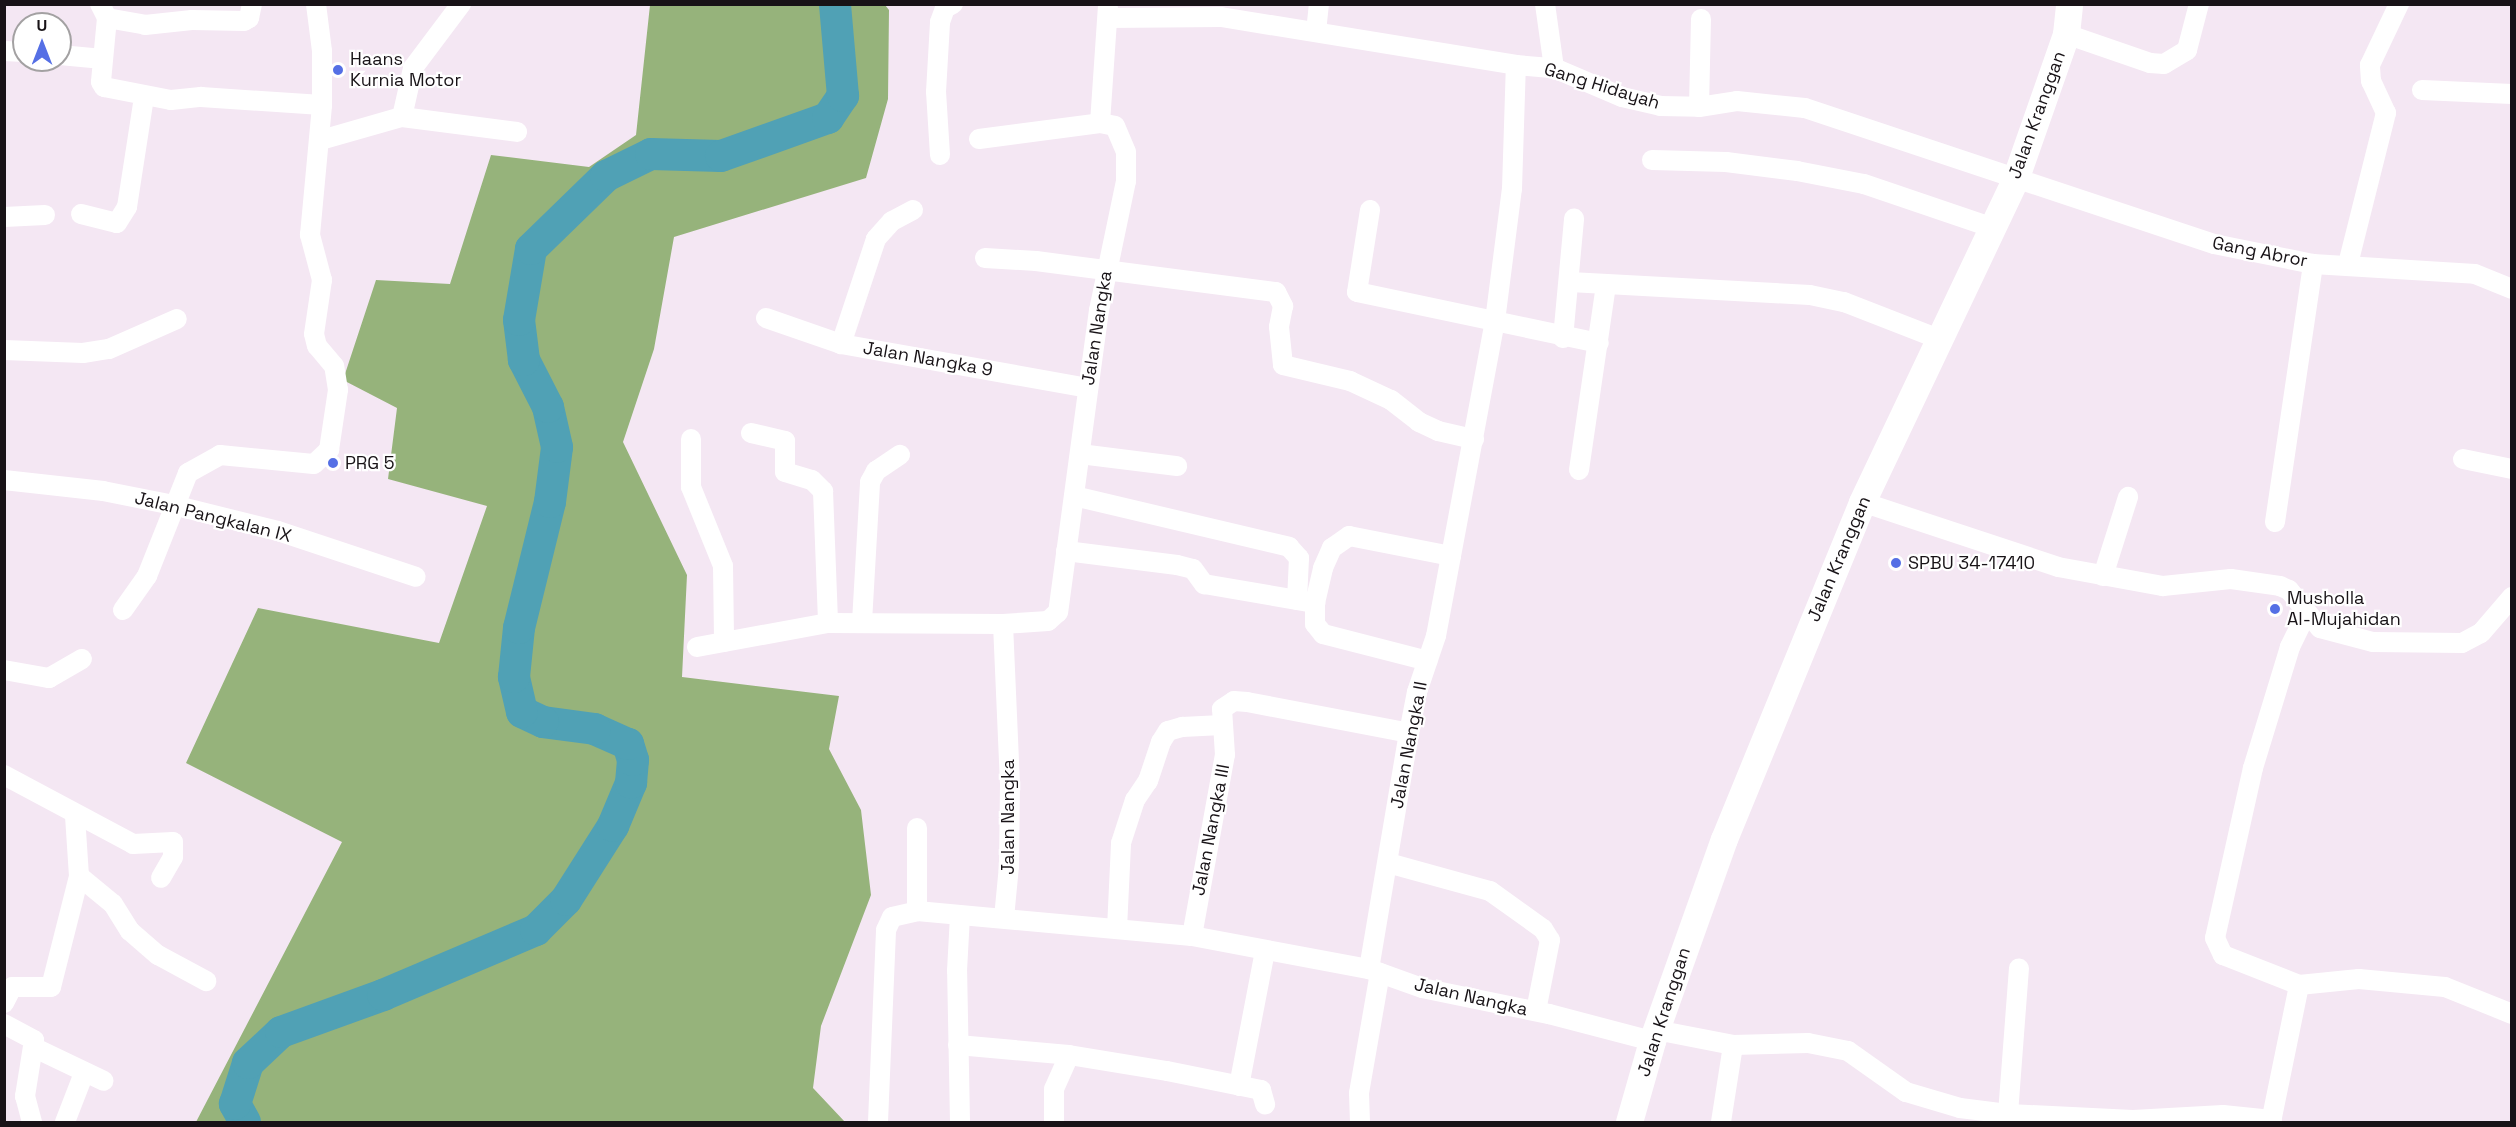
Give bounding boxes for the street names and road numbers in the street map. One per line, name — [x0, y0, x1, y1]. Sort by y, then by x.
street label: Jalan Kranggan — [2004, 48, 2070, 182]
street label: Gang Hidayah — [1542, 58, 1662, 114]
street label: Gang Abror — [2210, 232, 2310, 272]
street label: Jalan Nangka — [1077, 269, 1117, 387]
street label: Jalan Nangka 9 — [861, 337, 995, 381]
street label: Jalan Pangkalan IX — [132, 487, 294, 547]
street label: Jalan Kranggan — [1803, 493, 1875, 625]
street label: Jalan Nangka II — [1386, 680, 1432, 810]
street label: Jalan Nangka — [997, 759, 1019, 875]
street label: Jalan Nangka III — [1188, 762, 1234, 898]
street label: Jalan Kranggan — [1633, 945, 1695, 1079]
street label: Jalan Nangka — [1412, 973, 1530, 1021]

